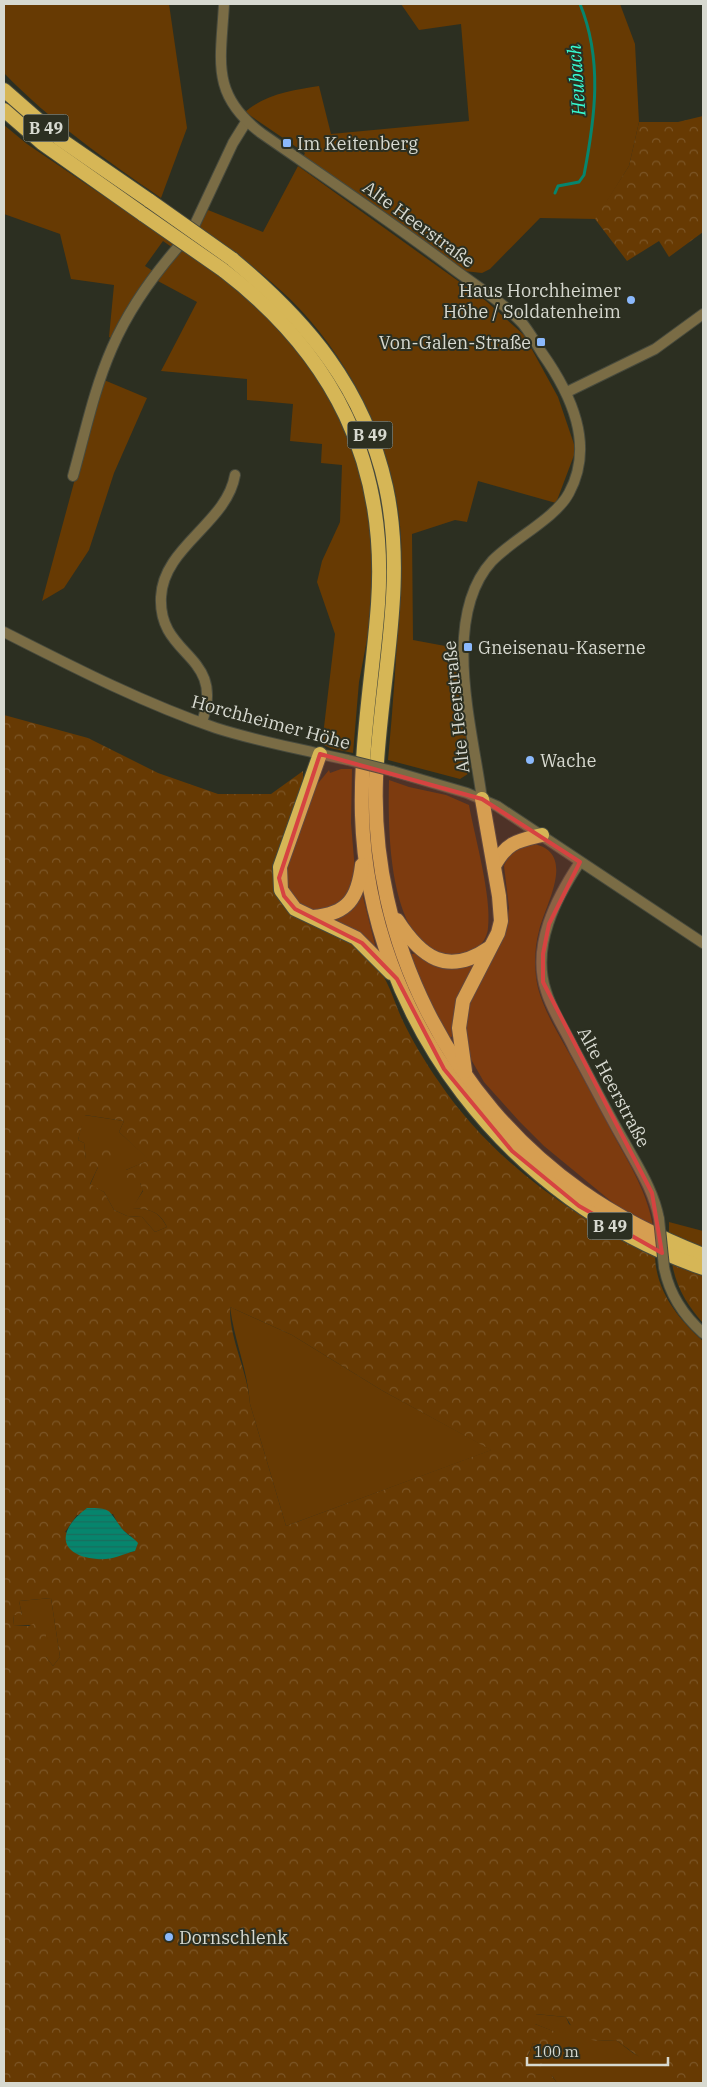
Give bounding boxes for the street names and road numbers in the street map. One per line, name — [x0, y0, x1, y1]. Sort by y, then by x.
road number: B 49 — [23, 115, 68, 142]
street label: Alte Heerstraße — [358, 176, 480, 272]
road number: B 49 — [348, 422, 392, 448]
street label: Alte Heerstraße — [438, 640, 474, 774]
street label: Horchheimer Höhe — [189, 690, 353, 754]
street label: Alte Heerstraße — [573, 1023, 655, 1151]
road number: B 49 — [588, 1212, 632, 1240]

